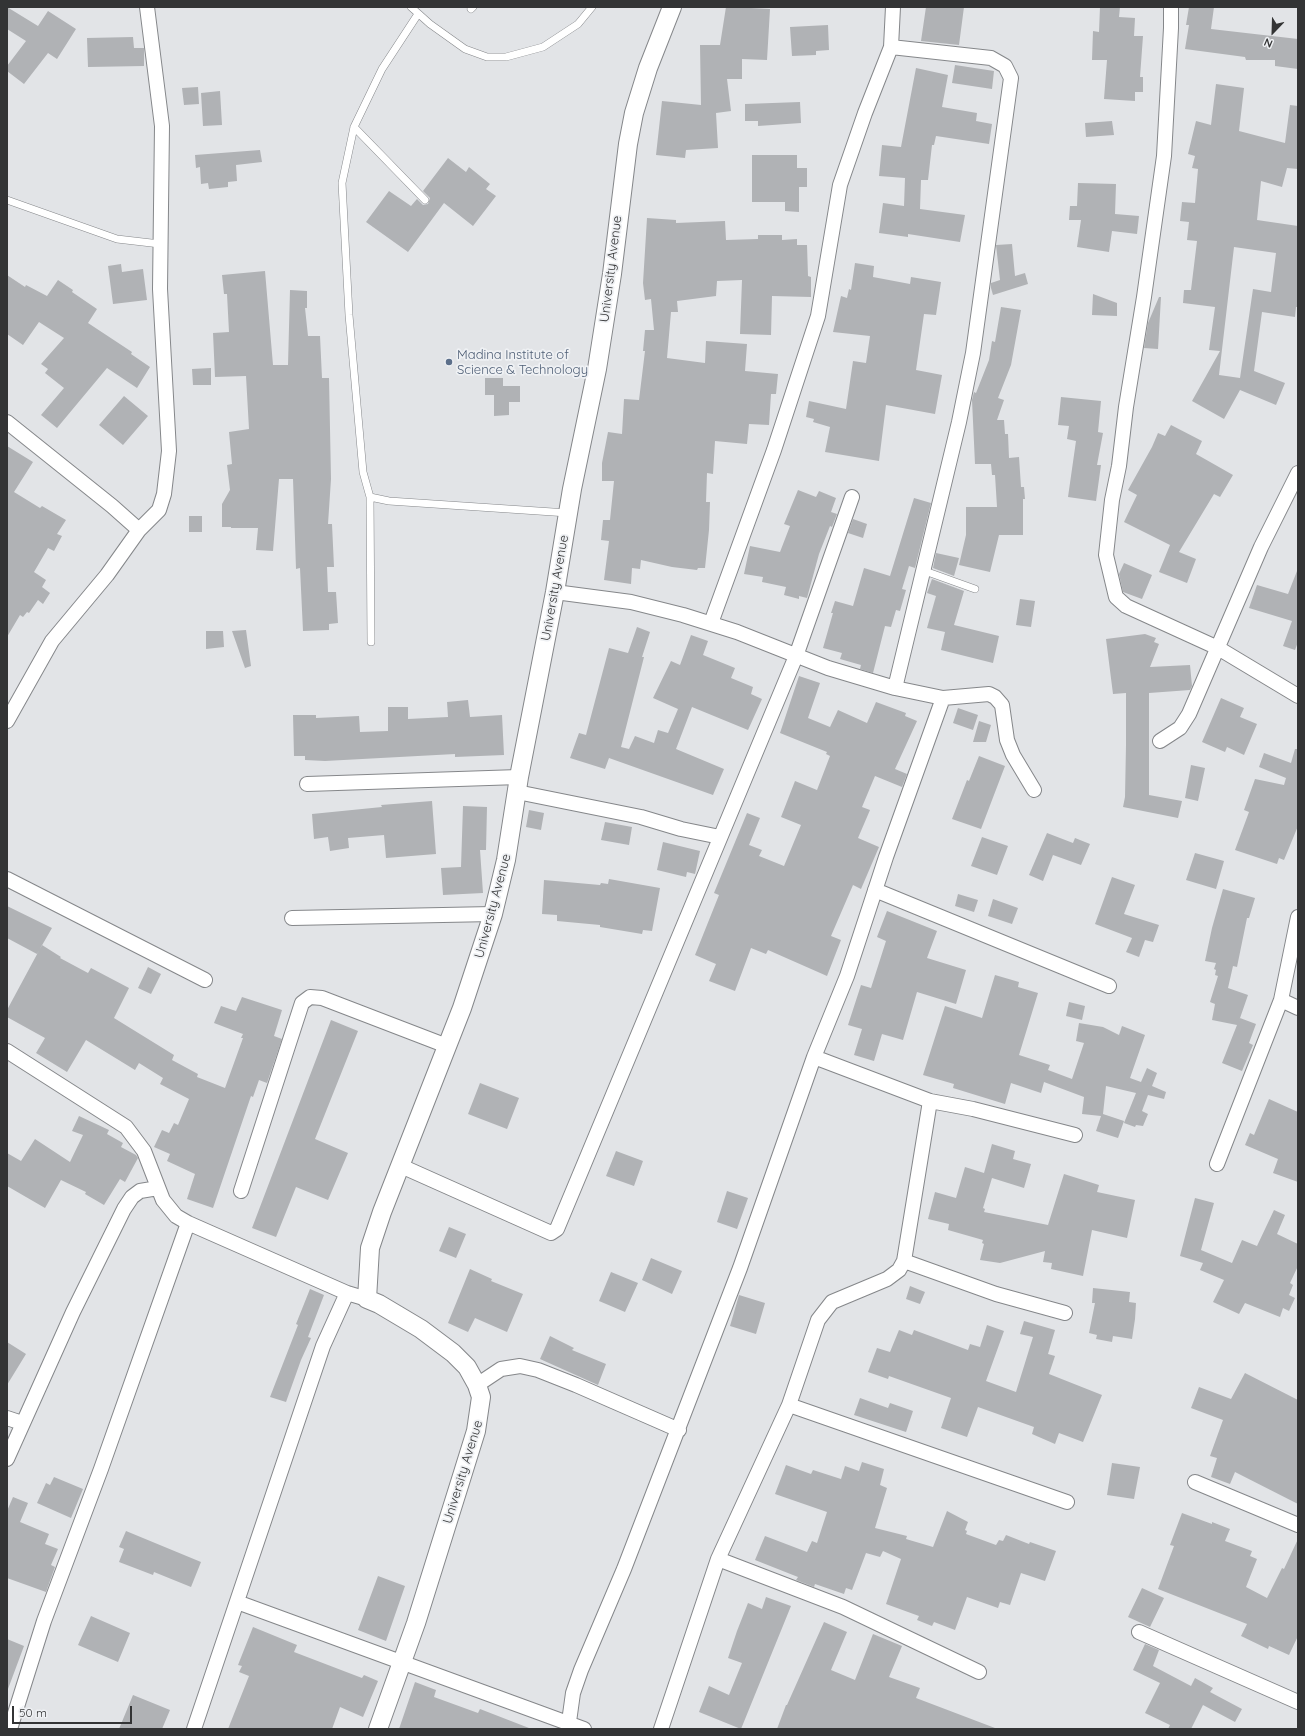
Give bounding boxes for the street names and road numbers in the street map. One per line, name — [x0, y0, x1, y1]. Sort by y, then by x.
street label: University Avenue — [597, 215, 625, 323]
street label: University Avenue — [538, 534, 572, 642]
street label: University Avenue — [472, 852, 514, 960]
street label: University Avenue — [440, 1418, 486, 1526]

